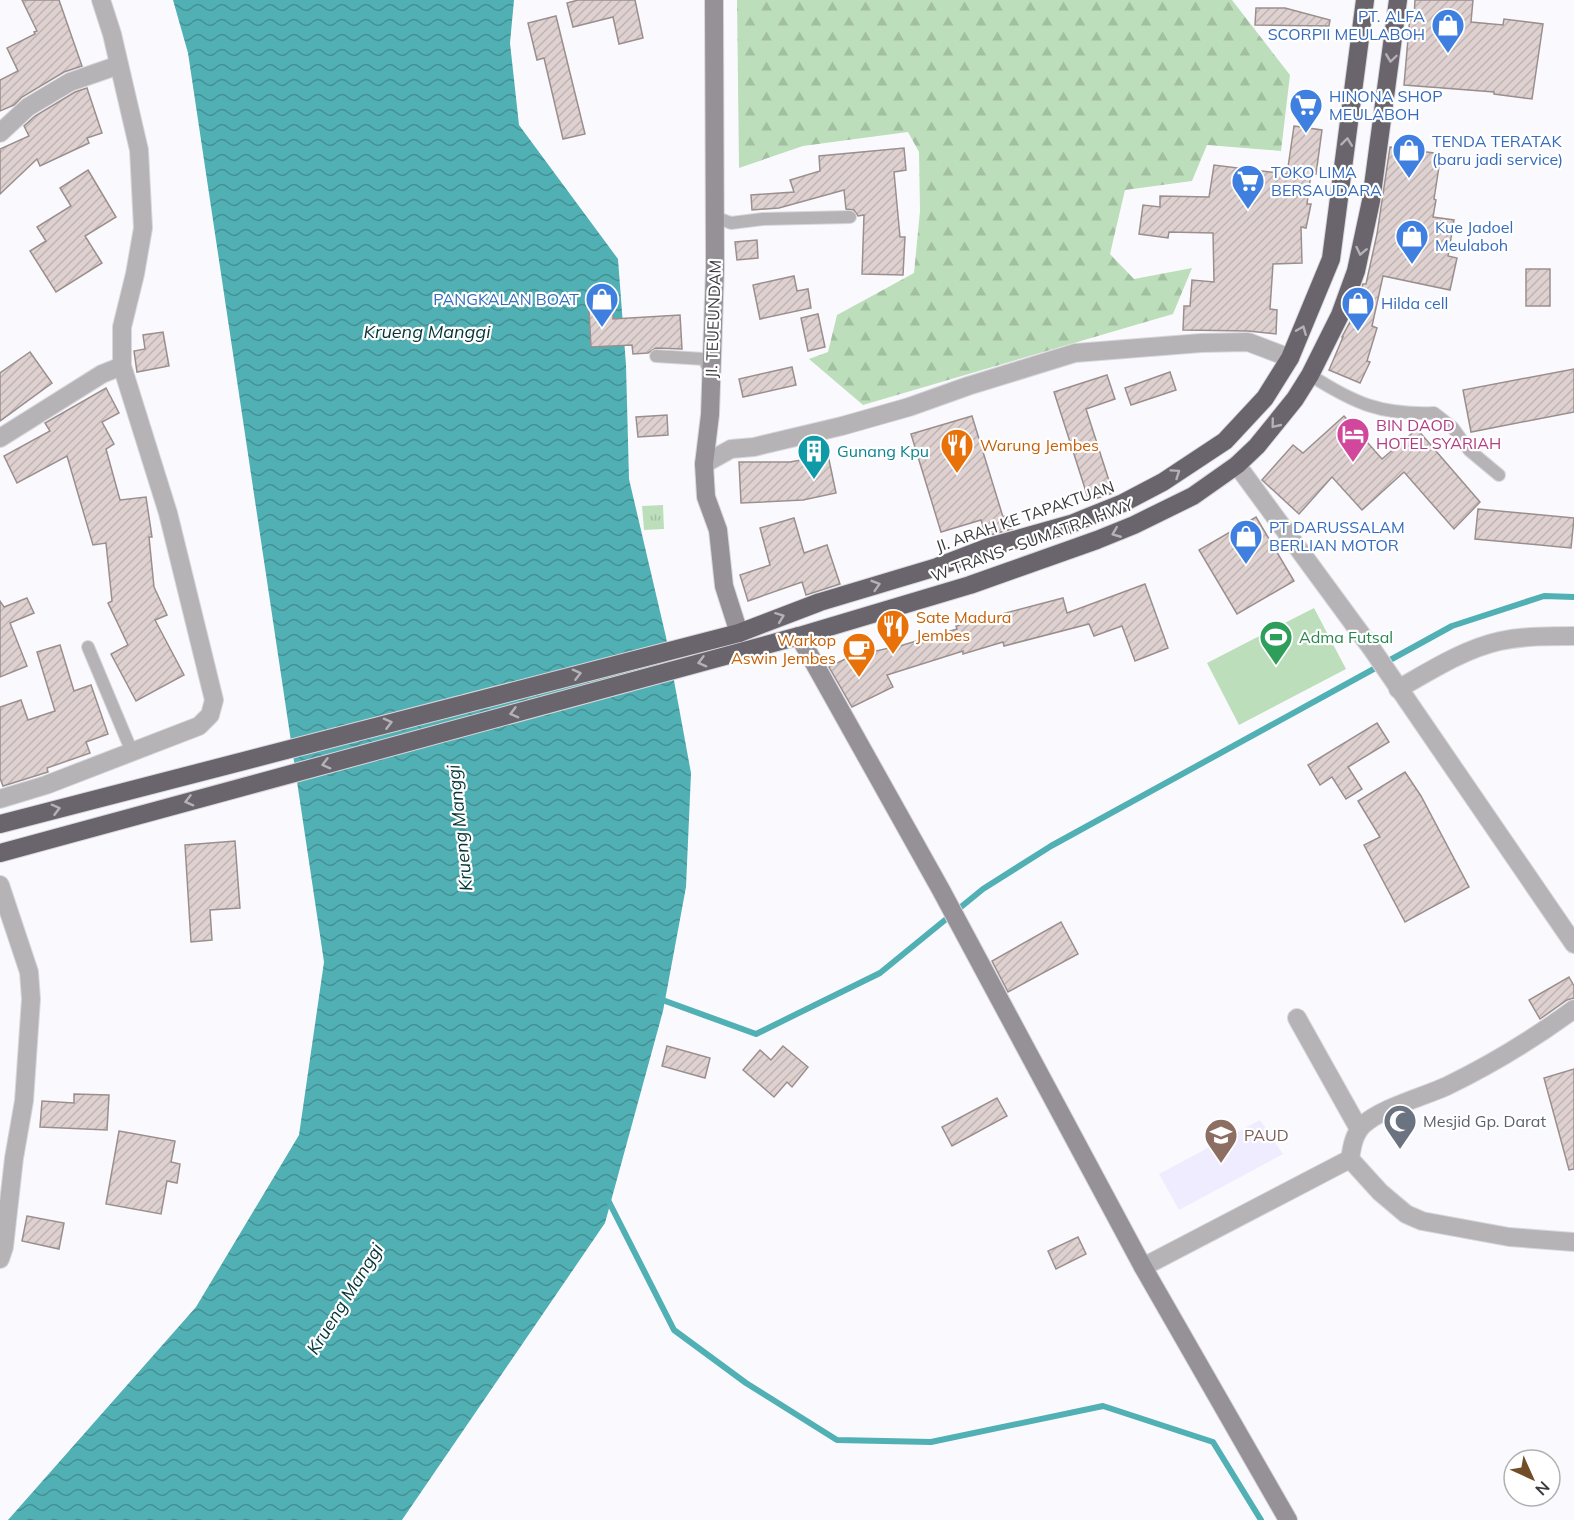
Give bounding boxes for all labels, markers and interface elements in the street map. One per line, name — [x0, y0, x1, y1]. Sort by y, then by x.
place label: PT. ALFA SCORPII MEULABOH — [1268, 6, 1425, 44]
shop icon: PT. ALFA SCORPII MEULABOH — [1430, 7, 1466, 54]
one-way arrow — [1385, 53, 1397, 63]
place label: HINONA SHOP MEULABOH — [1329, 86, 1443, 124]
supermarket icon: HINONA SHOP MEULABOH — [1288, 87, 1324, 134]
place label: TENDA TERATAK (baru jadi service) — [1432, 131, 1563, 169]
shop icon: TENDA TERATAK (baru jadi service) — [1391, 132, 1427, 179]
one-way arrow — [1341, 137, 1353, 147]
place label: TOKO LIMA BERSAUDARA — [1271, 162, 1382, 200]
supermarket icon: TOKO LIMA BERSAUDARA — [1230, 163, 1266, 210]
place label: Kue Jadoel Meulaboh — [1435, 217, 1513, 255]
shop icon: Kue Jadoel Meulaboh — [1394, 218, 1430, 265]
one-way arrow — [1355, 245, 1368, 255]
street label: JI. TEUEUNDAM — [701, 260, 725, 378]
shop icon: PANGKALAN BOAT — [584, 281, 620, 328]
shop icon: Hilda cell — [1340, 285, 1376, 332]
place label: PANGKALAN BOAT — [433, 289, 579, 309]
place label: Hilda cell — [1381, 293, 1448, 313]
water label: Krueng Manggi — [363, 320, 491, 343]
one-way arrow — [1295, 325, 1307, 336]
place label: BIN DAOD HOTEL SYARIAH — [1376, 415, 1501, 453]
hotel icon: BIN DAOD HOTEL SYARIAH — [1335, 416, 1371, 463]
one-way arrow — [1272, 417, 1283, 428]
restaurant icon: Warung Jembes — [939, 427, 975, 474]
building icon: Gunang Kpu — [796, 433, 832, 480]
place label: Warung Jembes — [980, 435, 1099, 455]
place label: Gunang Kpu — [837, 441, 929, 461]
one-way arrow — [1170, 469, 1180, 481]
street label: JI. ARAH KE TAPAKTUAN — [933, 476, 1117, 556]
street label: W TRANS - SUMATRA HWY — [928, 494, 1136, 586]
place label: PT DARUSSALAM BERLIAN MOTOR — [1269, 517, 1405, 555]
shop icon: PT DARUSSALAM BERLIAN MOTOR — [1228, 518, 1264, 565]
one-way arrow — [1112, 525, 1122, 538]
one-way arrow — [870, 580, 881, 592]
place label: Sate Madura Jembes — [916, 607, 1011, 645]
restaurant icon: Sate Madura Jembes — [875, 608, 911, 655]
one-way arrow — [774, 612, 785, 625]
sports icon: Adma Futsal — [1258, 619, 1294, 666]
place label: Adma Futsal — [1299, 627, 1393, 647]
place label: Warkop Aswin Jembes — [731, 630, 836, 668]
cafe icon: Warkop Aswin Jembes — [841, 631, 877, 678]
one-way arrow — [698, 655, 708, 668]
one-way arrow — [572, 669, 582, 682]
one-way arrow — [509, 706, 519, 719]
one-way arrow — [383, 717, 393, 730]
one-way arrow — [321, 757, 332, 769]
water label: Krueng Manggi — [441, 763, 478, 892]
one-way arrow — [184, 794, 195, 806]
one-way arrow — [51, 803, 61, 816]
mosque icon: Mesjid Gp. Darat — [1382, 1103, 1418, 1150]
place label: Mesjid Gp. Darat — [1423, 1111, 1546, 1131]
school or university icon: PAUD — [1203, 1117, 1239, 1164]
place label: PAUD — [1244, 1125, 1289, 1145]
water label: Krueng Manggi — [301, 1238, 388, 1359]
north arrow — [1502, 1448, 1562, 1508]
text: N — [1531, 1477, 1554, 1500]

